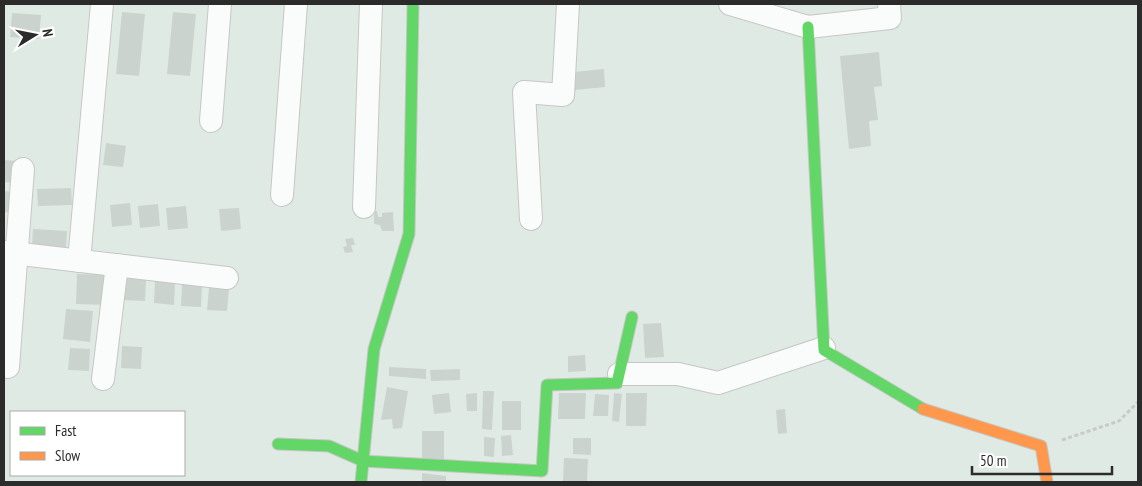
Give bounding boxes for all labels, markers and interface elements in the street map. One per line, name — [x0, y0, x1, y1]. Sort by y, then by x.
north arrow — [10, 10, 60, 60]
text: N — [38, 27, 57, 38]
legend — [10, 411, 185, 476]
text: Fast — [55, 421, 76, 440]
scale bar — [972, 444, 1112, 476]
text: Slow — [55, 446, 80, 465]
text: 50 m — [980, 451, 1006, 470]

